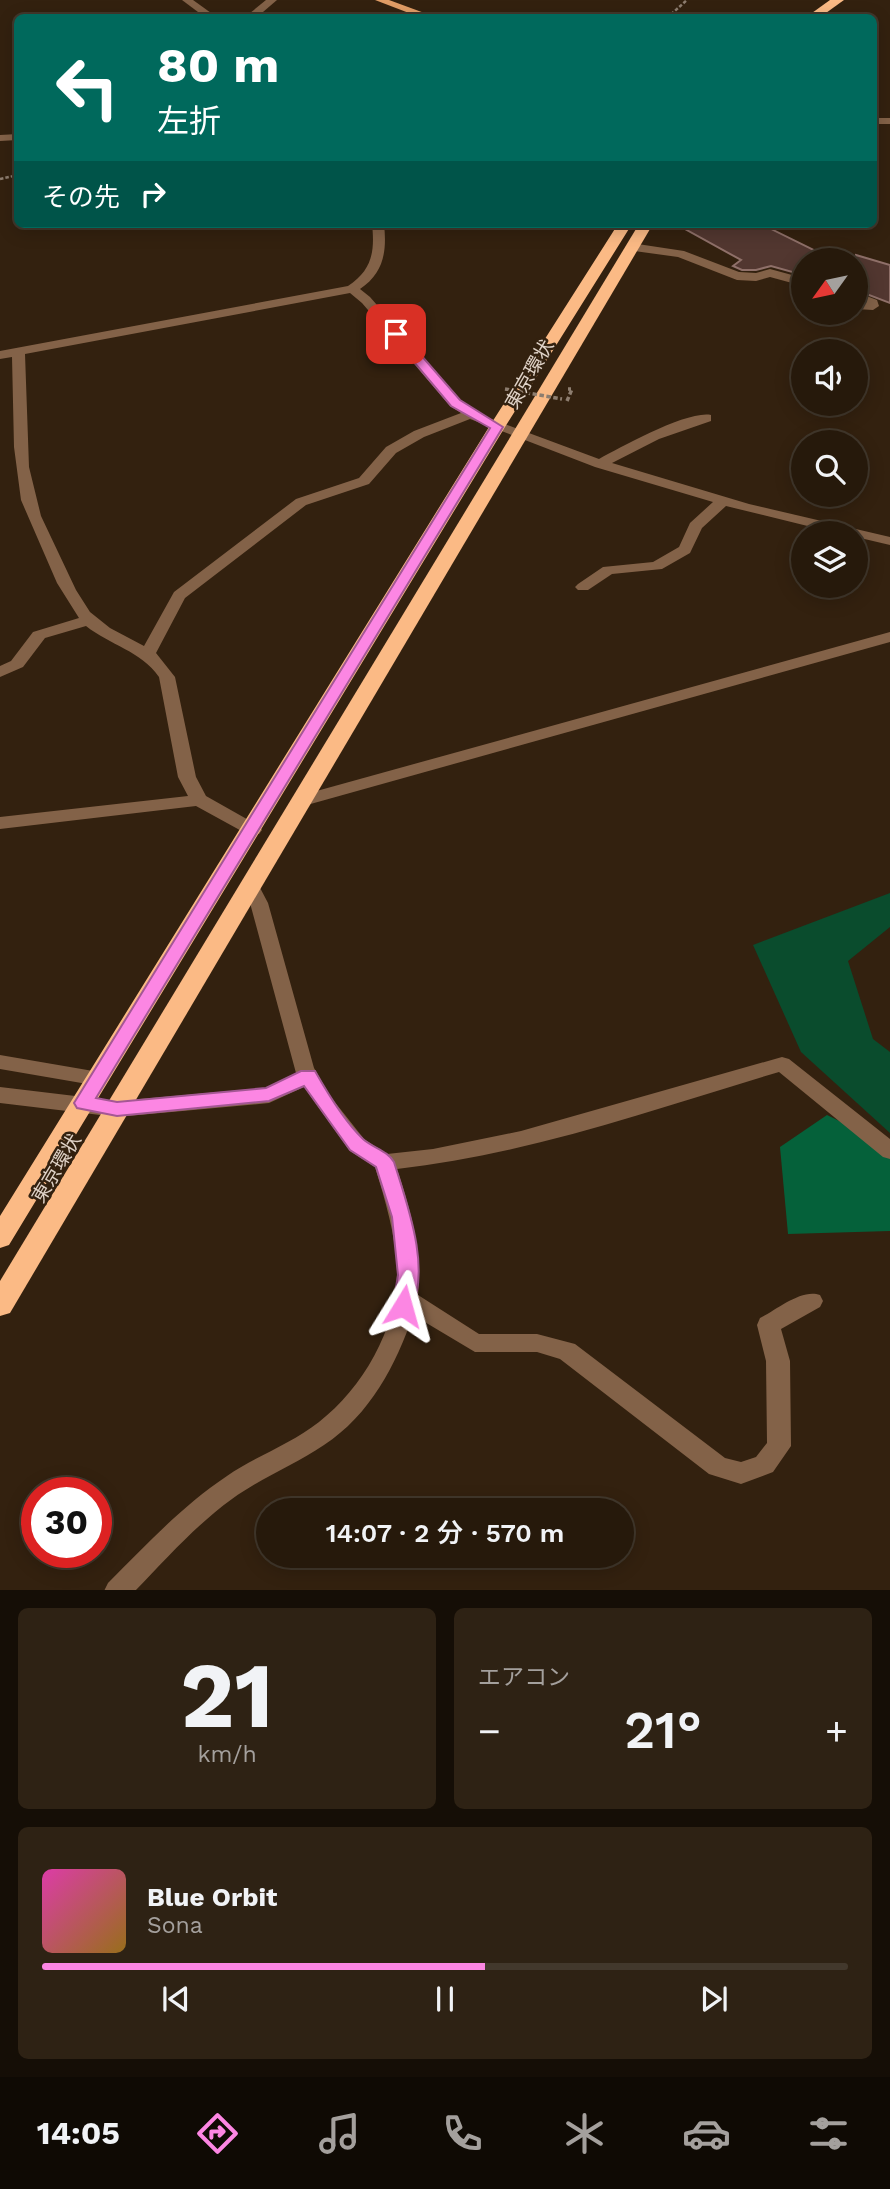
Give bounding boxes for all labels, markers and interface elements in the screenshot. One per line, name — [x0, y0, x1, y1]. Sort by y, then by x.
text: 80 m — [157, 36, 279, 94]
icon: left — [42, 42, 133, 133]
text: 左折 — [157, 102, 221, 140]
icon: right — [134, 175, 172, 213]
text: その先 — [42, 182, 120, 212]
north arrow — [791, 248, 868, 326]
map controls — [791, 248, 868, 598]
pin — [366, 304, 426, 364]
icon: arrive — [377, 315, 415, 353]
street label: 東京環状 — [500, 336, 558, 413]
button: sound — [791, 339, 868, 416]
button: search — [791, 430, 868, 507]
button: layers — [791, 521, 868, 598]
street label: 東京環状 — [27, 1130, 86, 1207]
position arrow — [366, 1269, 440, 1343]
speed limit sign: 30 — [21, 1477, 112, 1568]
text: 14:07 · 2 分 · 570 m — [326, 1518, 564, 1548]
text: 21 — [180, 1642, 274, 1749]
text: エアコン — [478, 1664, 570, 1691]
text: 21° — [624, 1700, 702, 1761]
text: − — [478, 1709, 501, 1753]
text: + — [825, 1709, 848, 1753]
text: km/h — [197, 1741, 257, 1768]
text: Blue Orbit — [147, 1882, 277, 1912]
text: Sona — [147, 1912, 203, 1939]
icon: previous — [157, 1980, 195, 2018]
icon: pause — [426, 1980, 464, 2018]
icon: next — [695, 1980, 733, 2018]
icon: directions — [193, 2109, 242, 2158]
icon: music — [315, 2109, 364, 2158]
icon: phone — [438, 2109, 487, 2158]
icon: climate — [560, 2109, 609, 2158]
icon: car — [682, 2109, 731, 2158]
icon: filters — [804, 2109, 853, 2158]
text: 14:05 — [37, 2114, 120, 2152]

